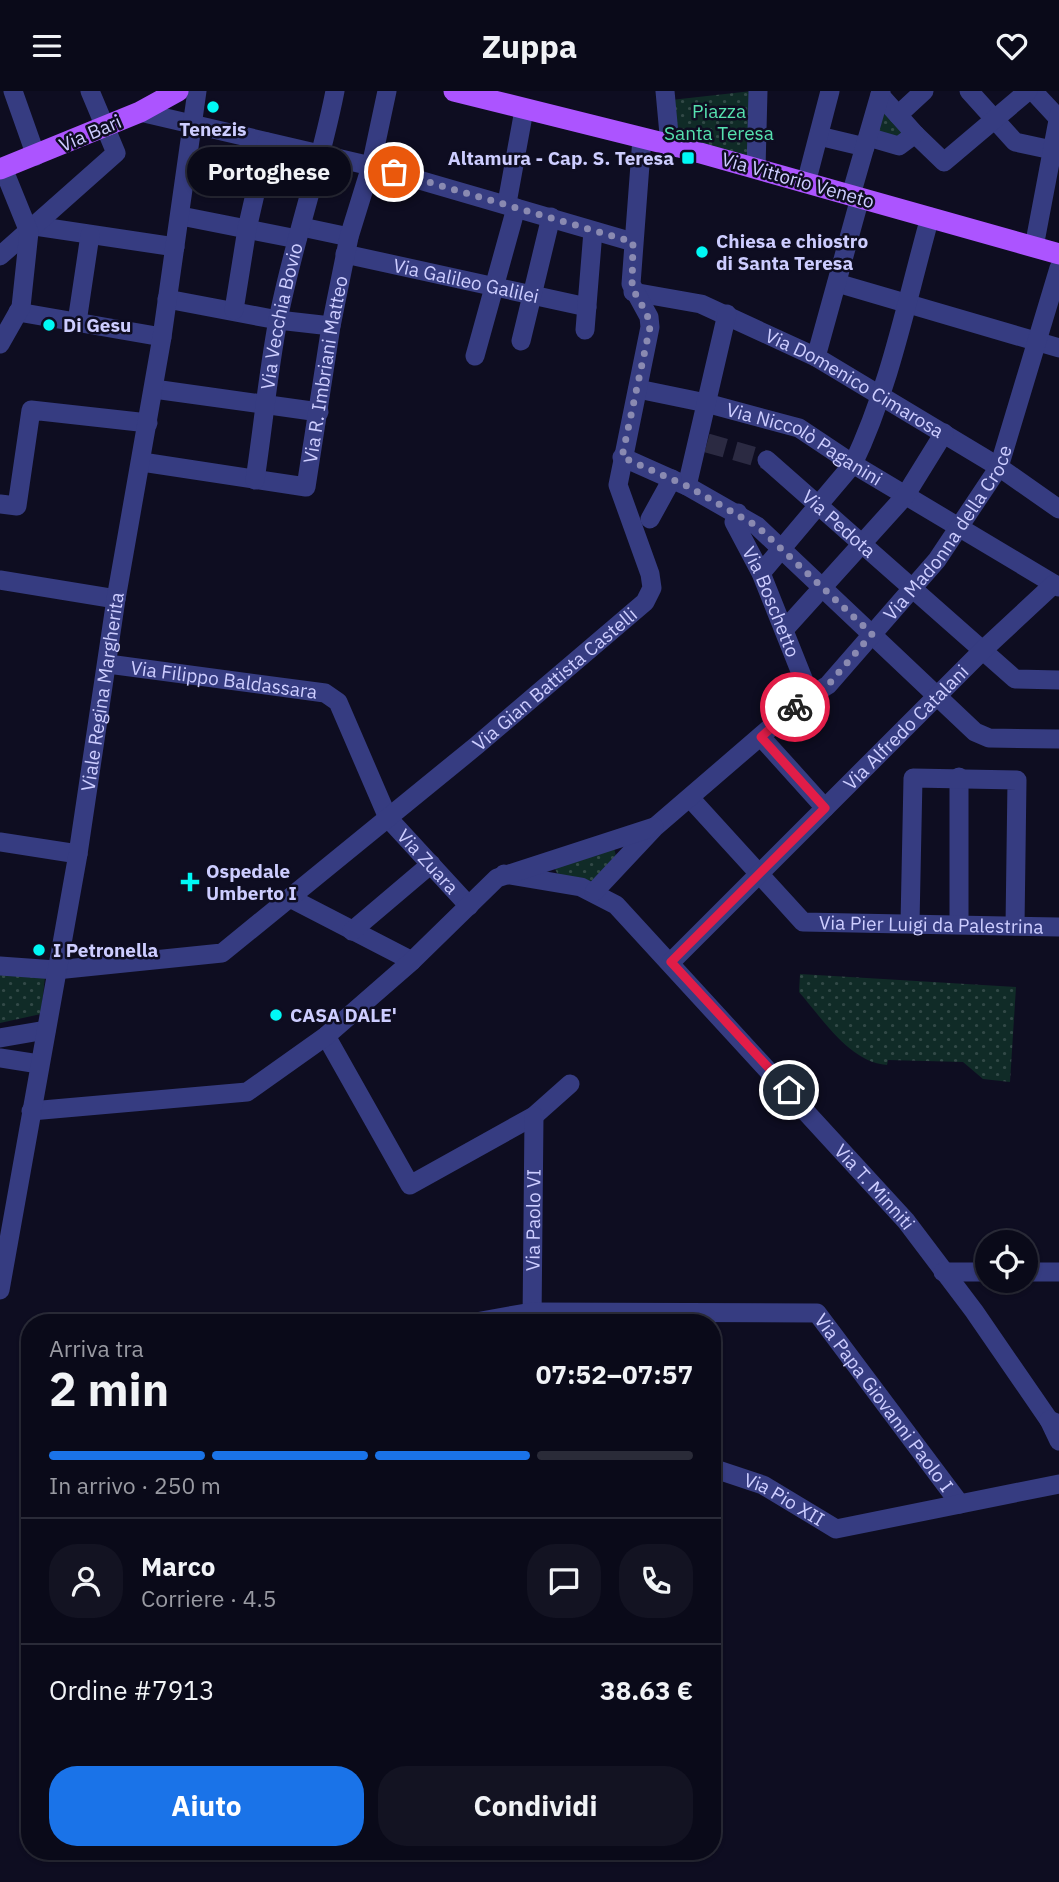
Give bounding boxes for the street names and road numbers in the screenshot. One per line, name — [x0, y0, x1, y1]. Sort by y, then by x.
street label: Via Bari — [55, 109, 125, 157]
street label: Via Vittorio Veneto — [719, 147, 877, 213]
street label: Via Vecchia Bovio — [255, 240, 308, 391]
street label: Via Galileo Galilei — [391, 253, 541, 308]
street label: Via R. Imbriani Matteo — [298, 274, 353, 465]
street label: Via Domenico Cimarosa — [761, 323, 948, 443]
street label: Via Niccolò Paganini — [724, 397, 887, 491]
street label: Via Madonna della Croce — [878, 442, 1017, 625]
street label: Via Pedota — [797, 484, 881, 563]
street label: Via Boschetto — [737, 542, 805, 660]
street label: Viale Regina Margherita — [75, 590, 129, 793]
street label: Via Gian Battista Castelli — [468, 602, 642, 756]
street label: Via Filippo Baldassara — [129, 655, 319, 704]
street label: Via Alfredo Catalani — [838, 659, 974, 795]
street label: Via Zuara — [392, 824, 464, 899]
street label: Via Pier Luigi da Palestrina — [819, 910, 1044, 939]
street label: Via T. Minniti — [829, 1139, 920, 1234]
street label: Via Paolo VI — [520, 1169, 545, 1271]
street label: Via Papa Giovanni Paolo I — [810, 1309, 959, 1497]
street label: Via Pio XII — [741, 1467, 829, 1531]

